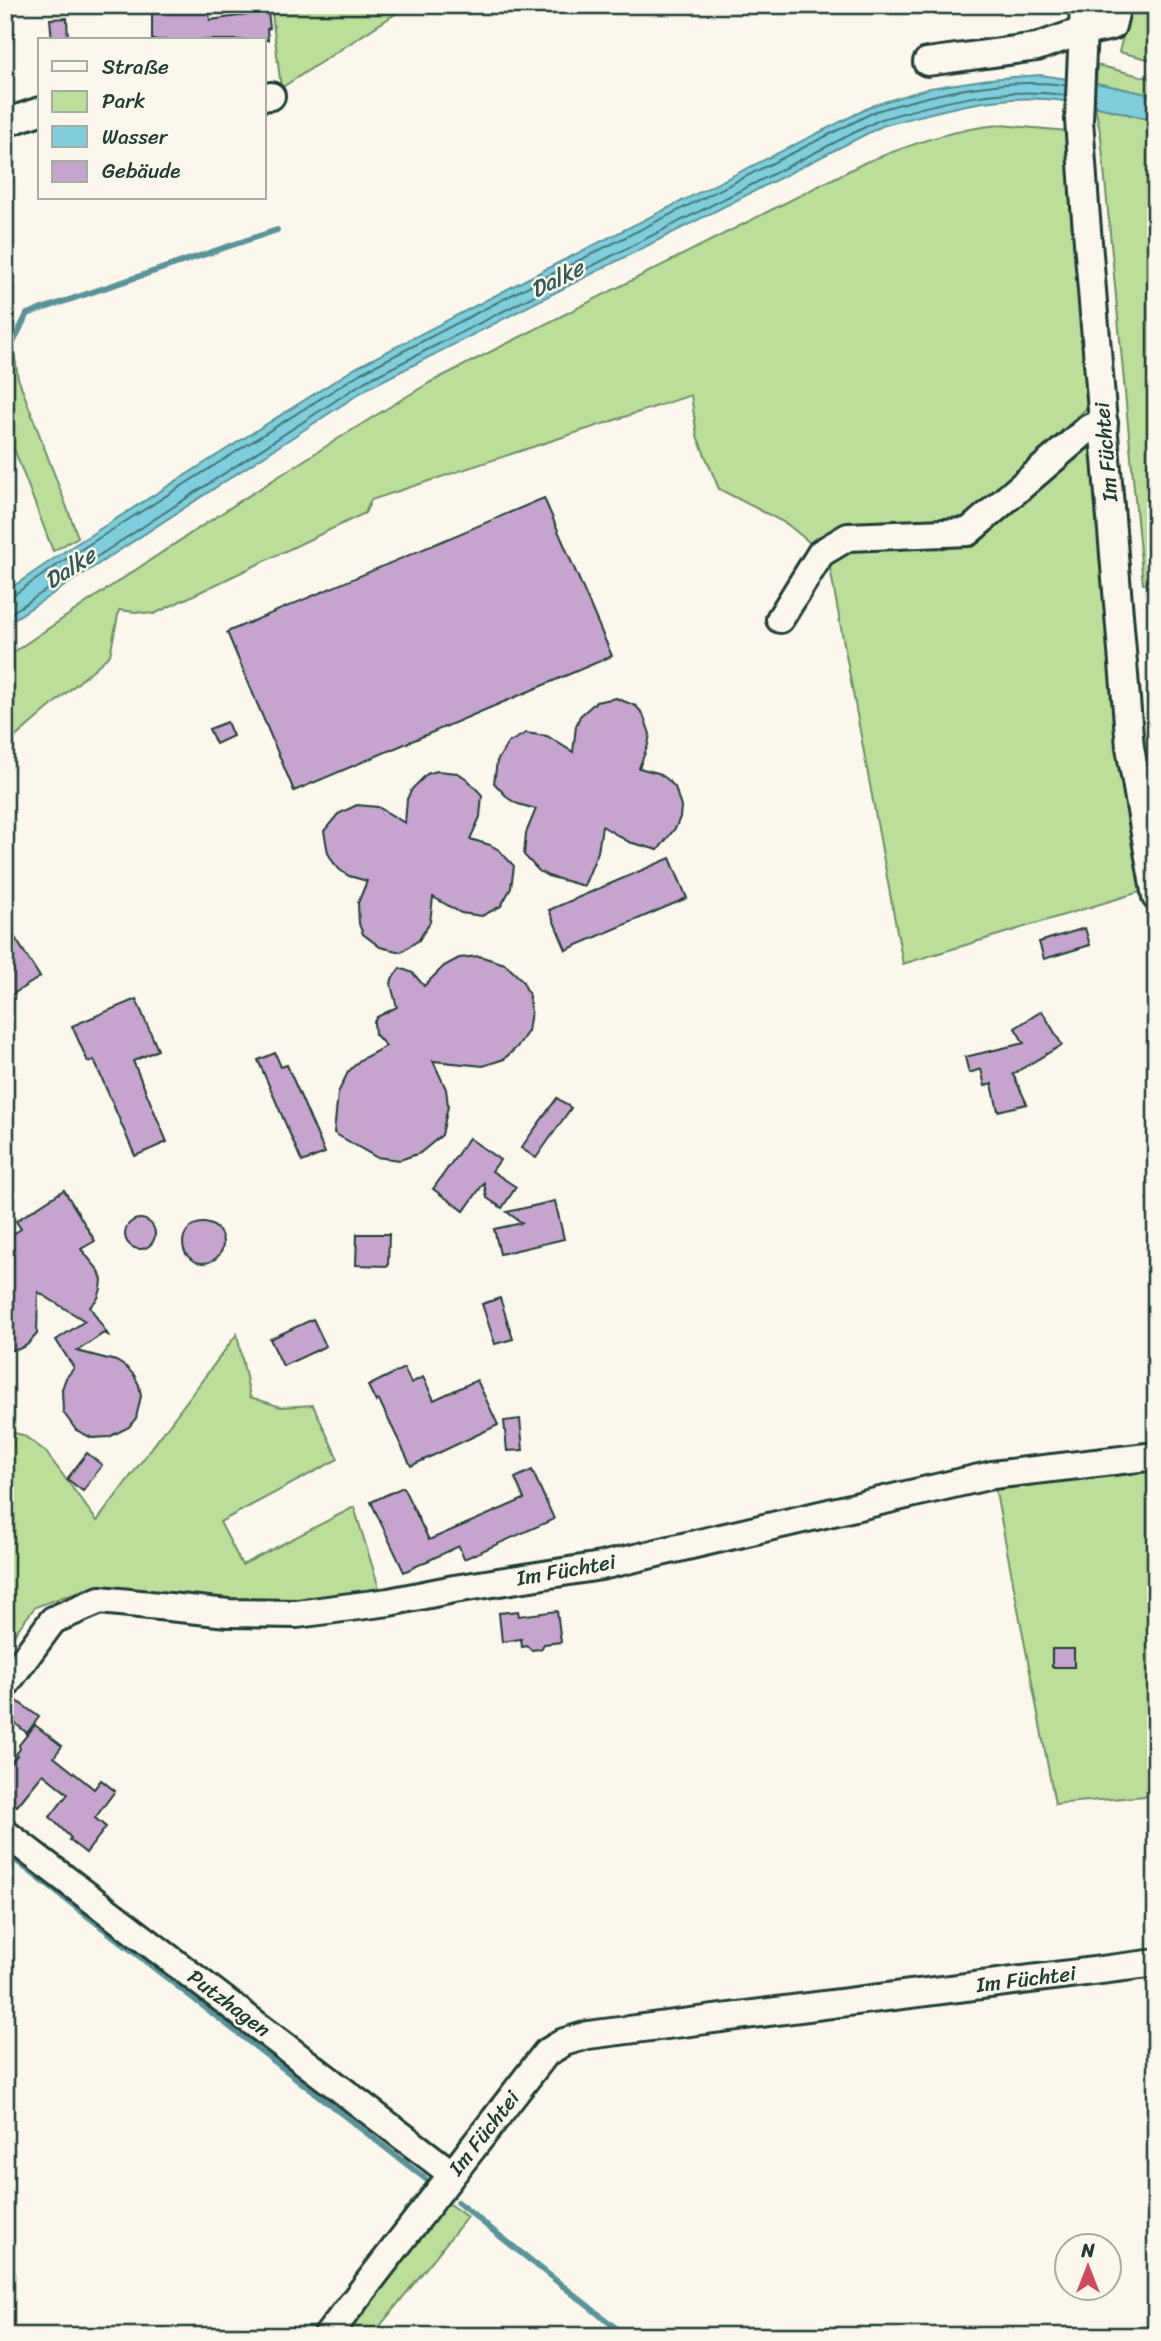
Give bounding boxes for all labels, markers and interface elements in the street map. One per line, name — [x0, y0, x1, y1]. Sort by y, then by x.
legend — [38, 38, 266, 200]
text: Straße — [102, 48, 169, 86]
text: Park — [102, 82, 145, 120]
text: Wasser — [102, 118, 169, 156]
text: Gebäude — [102, 152, 180, 190]
water label: Dalke — [523, 247, 593, 310]
street label: Im Füchtei — [1083, 399, 1129, 504]
water label: Dalke — [35, 534, 106, 600]
street label: Im Füchtei — [513, 1542, 620, 1598]
street label: Im Füchtei — [973, 1954, 1079, 2004]
street label: Putzhagen — [179, 1959, 279, 2047]
street label: Im Füchtei — [438, 2081, 530, 2185]
north arrow — [1052, 2232, 1122, 2302]
text: N — [1080, 2234, 1095, 2267]

